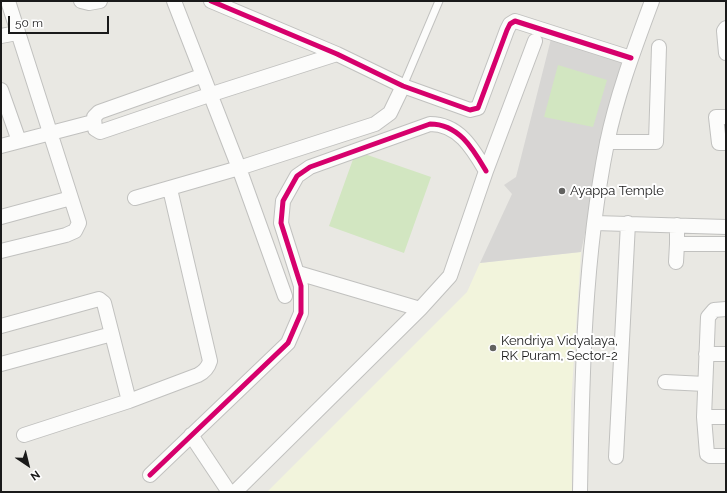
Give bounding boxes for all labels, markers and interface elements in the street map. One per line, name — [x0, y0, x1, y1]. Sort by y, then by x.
scale bar — [10, 8, 111, 34]
text: 50 m — [15, 16, 43, 30]
place label: Ayappa Temple — [570, 183, 664, 199]
marker: Ayappa Temple — [557, 186, 567, 196]
place label: Kendriya Vidyalaya, RK Puram, Sector-2 — [501, 333, 618, 364]
marker: Kendriya Vidyalaya, RK Puram, Sector-2 — [488, 343, 498, 353]
north arrow — [8, 445, 48, 485]
text: N — [28, 468, 42, 483]

